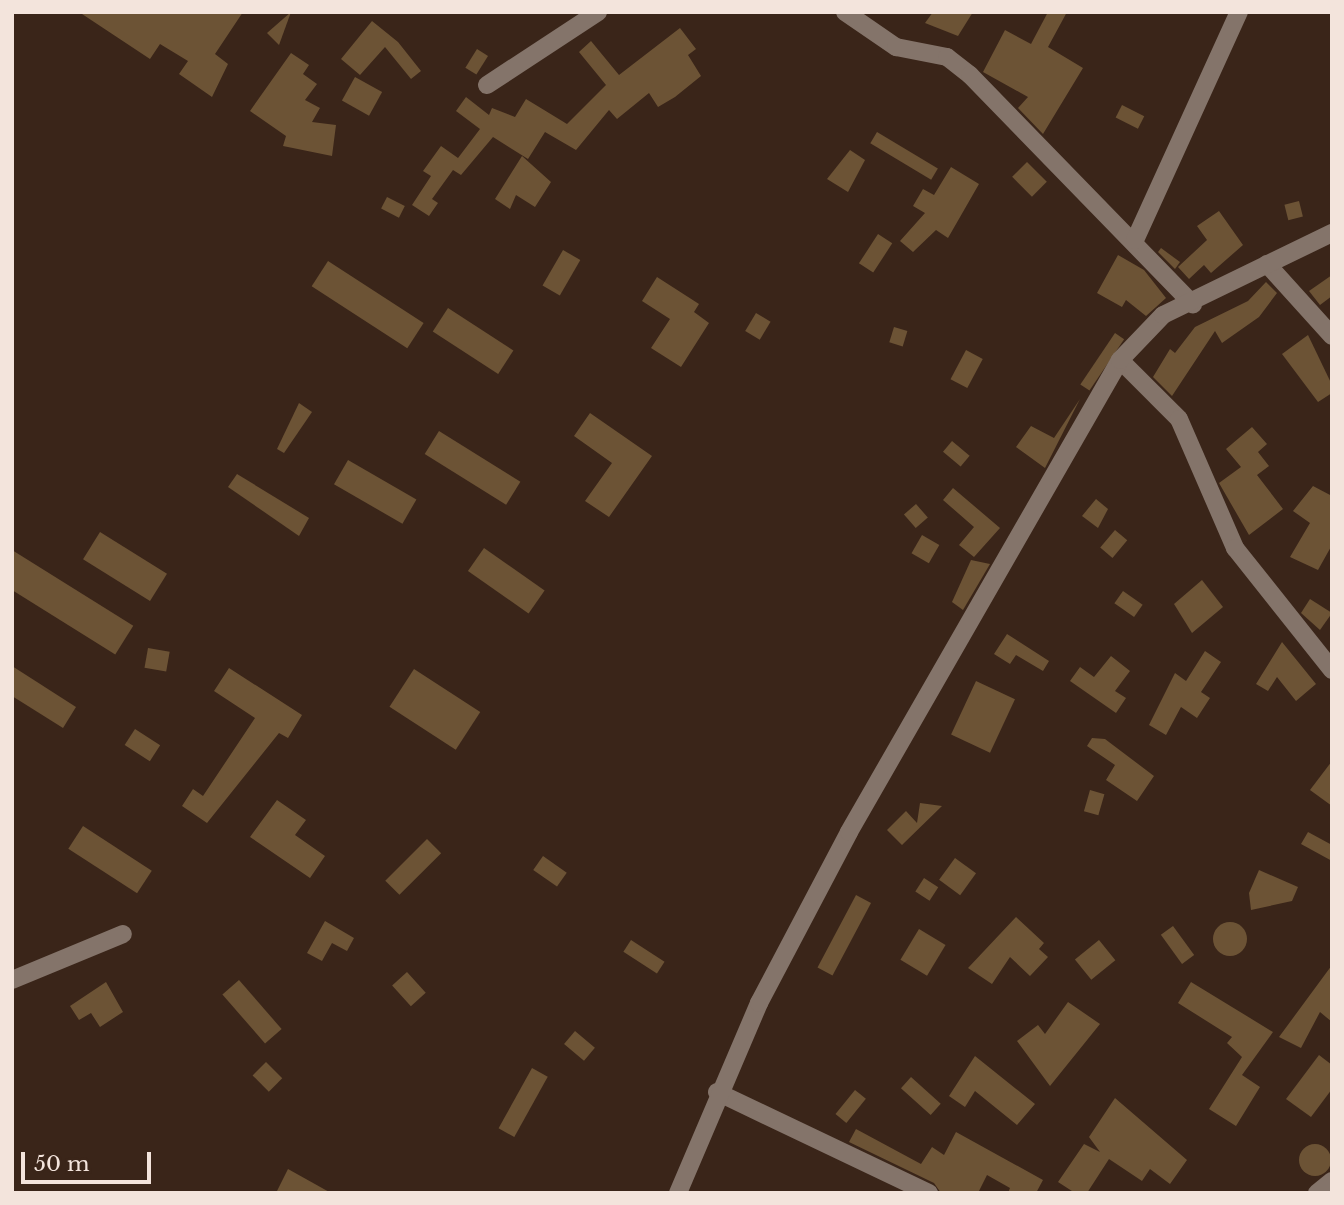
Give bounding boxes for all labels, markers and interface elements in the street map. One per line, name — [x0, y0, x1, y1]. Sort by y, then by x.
scale bar — [24, 1138, 154, 1182]
text: 50 m — [34, 1151, 89, 1177]

